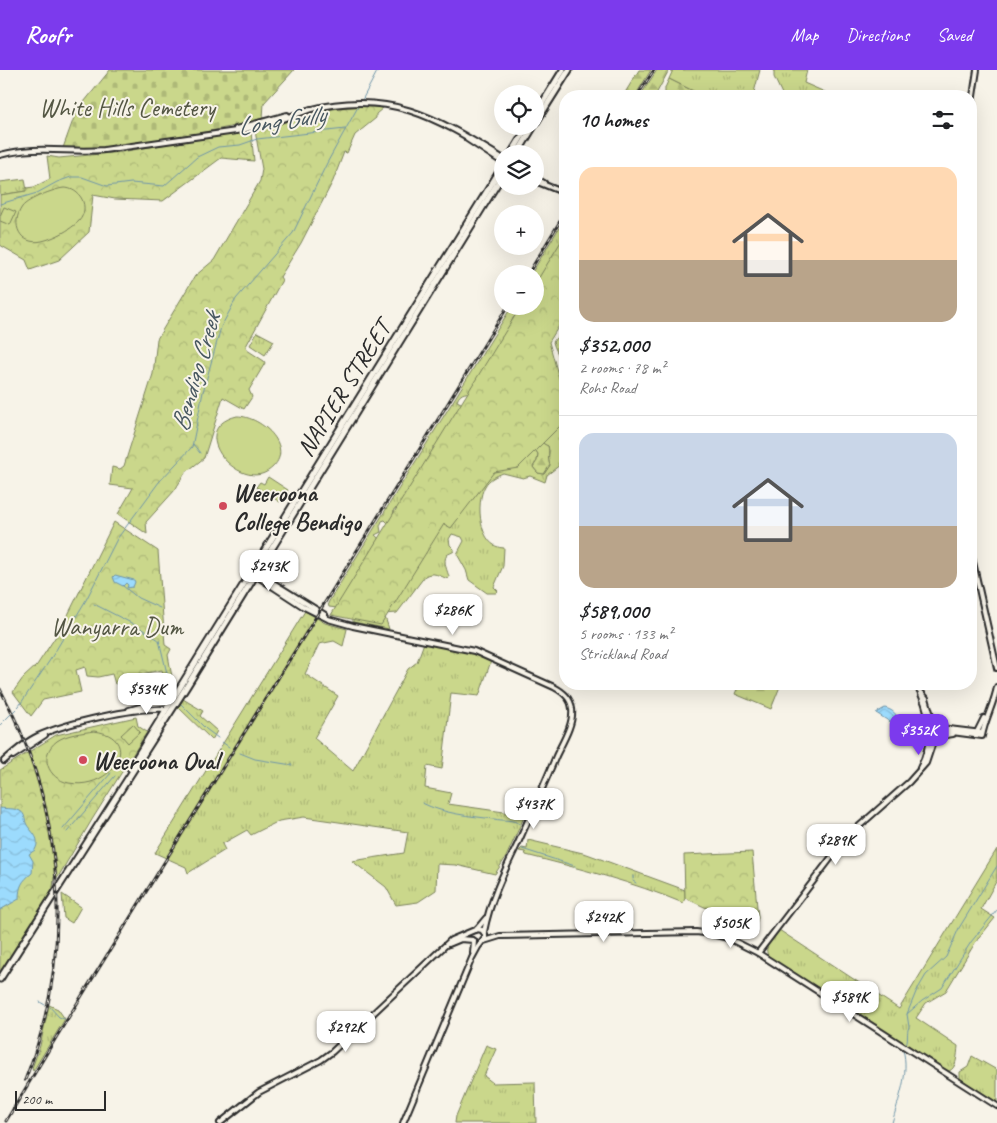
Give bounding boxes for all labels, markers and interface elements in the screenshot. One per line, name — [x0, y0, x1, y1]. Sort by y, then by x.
text: Roofr — [25, 20, 71, 50]
text: Map — [791, 24, 818, 46]
text: Directions — [846, 24, 909, 46]
text: Saved — [937, 24, 972, 46]
map controls — [494, 85, 544, 315]
button: locate — [494, 85, 544, 135]
park label: White Hills Cemetery — [39, 92, 217, 124]
water label: Long Gully — [235, 97, 331, 143]
icon: filters — [929, 106, 957, 134]
text: 10 homes — [579, 107, 648, 133]
button: layers — [494, 145, 544, 195]
icon: home — [723, 200, 813, 290]
button: + — [494, 205, 544, 255]
button: − — [494, 265, 544, 315]
water label: Bendigo Creek — [163, 305, 229, 435]
street label: NAPIER STREET — [289, 310, 401, 463]
text: $352,000 — [579, 332, 649, 358]
text: 2 rooms · 78 m² — [579, 358, 665, 378]
text: Rohs Road — [579, 378, 636, 398]
icon: home — [723, 465, 813, 555]
place label: Weeroona College Bendigo — [233, 477, 363, 538]
marker: Weeroona College Bendigo — [217, 500, 229, 512]
pin: $243K — [234, 550, 304, 592]
text: $243K — [251, 556, 287, 576]
pin: $286K — [418, 594, 488, 636]
text: $589,000 — [579, 598, 649, 624]
text: $286K — [434, 600, 472, 620]
park label: Wanyarra Dum — [51, 611, 185, 643]
text: 5 rooms · 133 m² — [579, 624, 673, 644]
text: Strickland Road — [579, 644, 667, 664]
pin: $534K — [112, 672, 182, 715]
text: $534K — [129, 679, 165, 699]
pin: $352K — [884, 714, 954, 756]
text: $352K — [901, 720, 937, 740]
place label: Weeroona Oval — [93, 745, 223, 777]
marker: Weeroona Oval — [77, 754, 89, 766]
pin: $437K — [499, 788, 569, 830]
text: $437K — [516, 794, 552, 814]
pin: $289K — [801, 824, 871, 866]
text: $289K — [818, 830, 854, 850]
pin: $242K — [569, 900, 639, 943]
pin: $505K — [696, 906, 766, 949]
text: $242K — [586, 907, 622, 927]
text: $505K — [713, 913, 749, 933]
pin: $589K — [815, 980, 885, 1023]
text: $589K — [832, 987, 868, 1007]
pin: $292K — [311, 1010, 381, 1053]
text: $292K — [328, 1017, 364, 1037]
scale bar — [15, 1088, 106, 1111]
text: 200 m — [22, 1091, 52, 1108]

